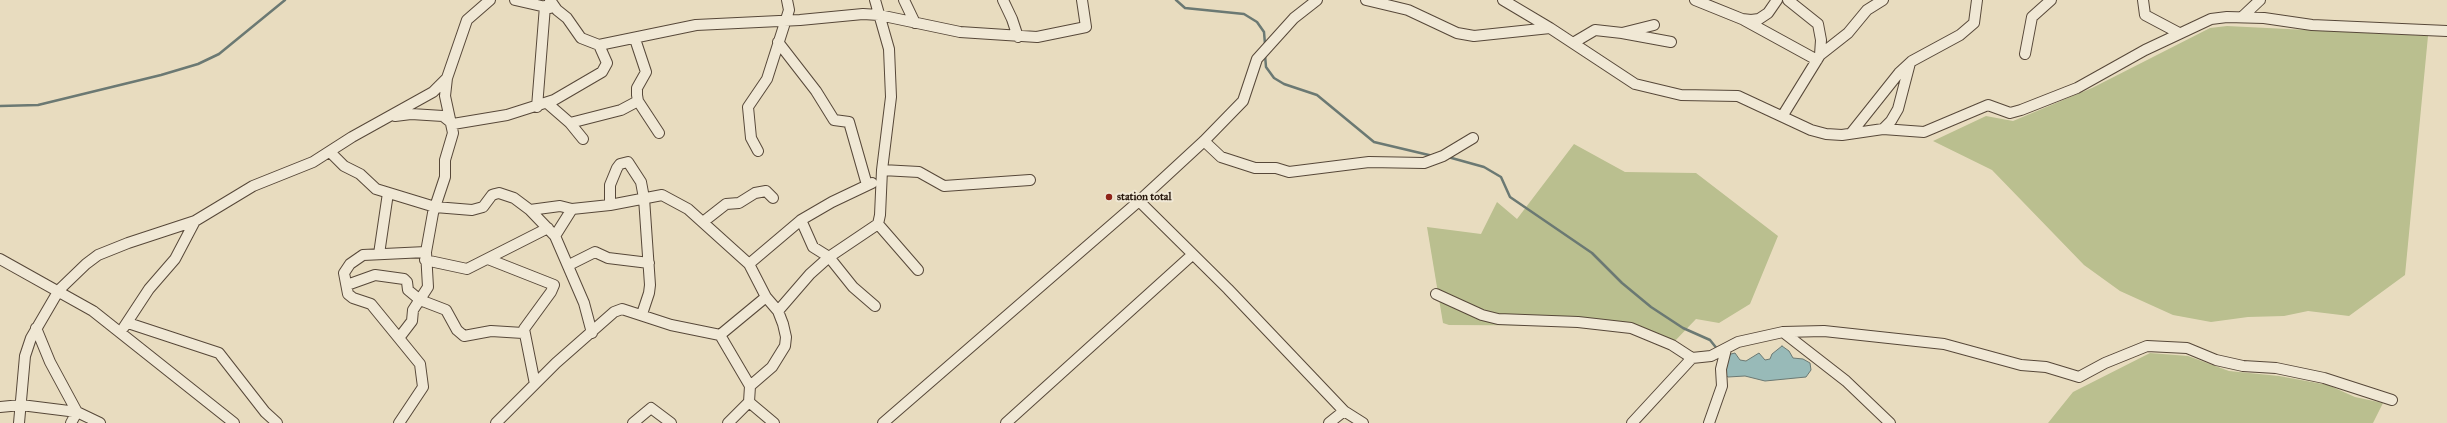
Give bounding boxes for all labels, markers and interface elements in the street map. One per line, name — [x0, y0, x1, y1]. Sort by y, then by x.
place label: station total — [1117, 190, 1171, 204]
marker: station total — [1104, 192, 1114, 202]

